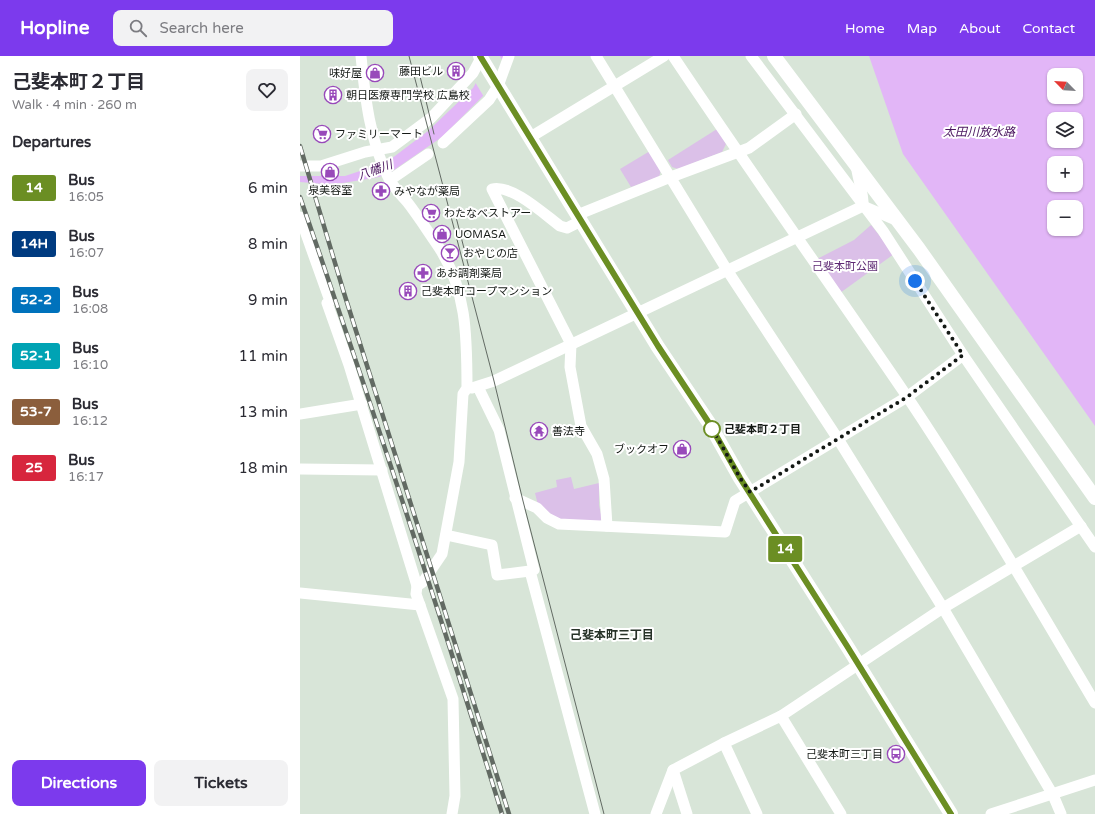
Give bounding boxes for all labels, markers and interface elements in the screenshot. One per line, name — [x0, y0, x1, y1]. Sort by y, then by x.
search box — [113, 10, 393, 46]
text: Hopline — [20, 17, 89, 39]
icon: search — [127, 17, 149, 39]
text: Search here — [159, 19, 244, 37]
text: Home — [845, 20, 885, 37]
text: Map — [907, 20, 937, 37]
text: About — [959, 20, 1001, 37]
text: Contact — [1023, 20, 1075, 37]
building icon: 藤田ビル — [446, 61, 466, 81]
shop icon: 味好屋 — [365, 63, 385, 83]
place label: 藤田ビル — [399, 65, 443, 78]
place label: 味好屋 — [329, 67, 362, 80]
north arrow — [1047, 68, 1083, 104]
map controls — [1047, 68, 1083, 236]
button: heart — [246, 69, 288, 111]
text: 己斐本町２丁目 — [12, 71, 145, 93]
building icon: 朝日医療専門学校 広島校 — [323, 85, 343, 105]
place label: 朝日医療専門学校 広島校 — [346, 89, 470, 102]
text: Walk · 4 min · 260 m — [12, 97, 137, 113]
button: layers — [1047, 112, 1083, 148]
supermarket icon: ファミリーマート — [312, 124, 332, 144]
water label: 太田川放水路 — [943, 125, 1016, 139]
place label: ファミリーマート — [335, 128, 423, 141]
text: Departures — [12, 133, 91, 151]
button: + — [1047, 156, 1083, 192]
water label: 八幡川 — [356, 157, 396, 183]
shop icon: 泉美容室 — [320, 162, 340, 182]
text: Bus — [68, 171, 95, 189]
text: 14 — [25, 179, 43, 196]
text: 6 min — [248, 179, 288, 197]
pharmacy icon: みやなが薬局 — [371, 181, 391, 201]
place label: 泉美容室 — [308, 184, 352, 197]
place label: みやなが薬局 — [394, 185, 460, 198]
text: 16:05 — [68, 189, 104, 205]
button: − — [1047, 200, 1083, 236]
supermarket icon: わたなべストアー — [421, 203, 441, 223]
place label: わたなべストアー — [444, 207, 531, 220]
shop icon: UOMASA — [432, 224, 452, 244]
text: Bus — [68, 227, 95, 245]
place label: UOMASA — [455, 228, 506, 241]
text: 14H — [20, 235, 48, 252]
text: 8 min — [248, 235, 288, 253]
bar icon: おやじの店 — [440, 243, 460, 263]
text: 16:07 — [68, 245, 104, 261]
place label: おやじの店 — [463, 247, 518, 260]
park label: 己斐本町公園 — [812, 260, 878, 273]
pharmacy icon: あお調剤薬局 — [413, 263, 433, 283]
place label: あお調剤薬局 — [436, 267, 502, 280]
your location — [905, 271, 925, 291]
building icon: 己斐本町コープマンション — [398, 281, 418, 301]
text: Bus — [72, 283, 99, 301]
place label: 己斐本町コープマンション — [421, 285, 552, 298]
text: 52-2 — [20, 291, 52, 308]
text: 9 min — [248, 291, 288, 309]
text: 16:08 — [72, 301, 108, 317]
text: Bus — [72, 339, 99, 357]
text: 52-1 — [20, 347, 52, 364]
text: 11 min — [239, 347, 288, 365]
text: 16:10 — [72, 357, 108, 373]
text: Bus — [72, 395, 98, 413]
text: 53-7 — [20, 403, 52, 420]
text: 13 min — [239, 403, 288, 421]
text: 16:12 — [72, 413, 108, 429]
marker: 己斐本町２丁目 — [703, 420, 721, 438]
temple icon: 善法寺 — [529, 421, 549, 441]
place label: 己斐本町２丁目 — [724, 423, 801, 436]
place label: 善法寺 — [552, 425, 585, 438]
shop icon: ブックオフ — [672, 439, 692, 459]
place label: ブックオフ — [614, 443, 669, 456]
text: Bus — [68, 451, 95, 469]
text: 25 — [25, 459, 43, 476]
text: 18 min — [239, 459, 288, 477]
text: 16:17 — [68, 469, 104, 485]
line badge: 14 — [767, 536, 803, 562]
text: 14 — [776, 540, 794, 557]
district label: 己斐本町三丁目 — [570, 628, 654, 642]
bus stop icon: 己斐本町三丁目 — [886, 744, 906, 764]
place label: 己斐本町三丁目 — [806, 748, 883, 761]
button: Directions — [12, 760, 146, 806]
button: Tickets — [154, 760, 288, 806]

